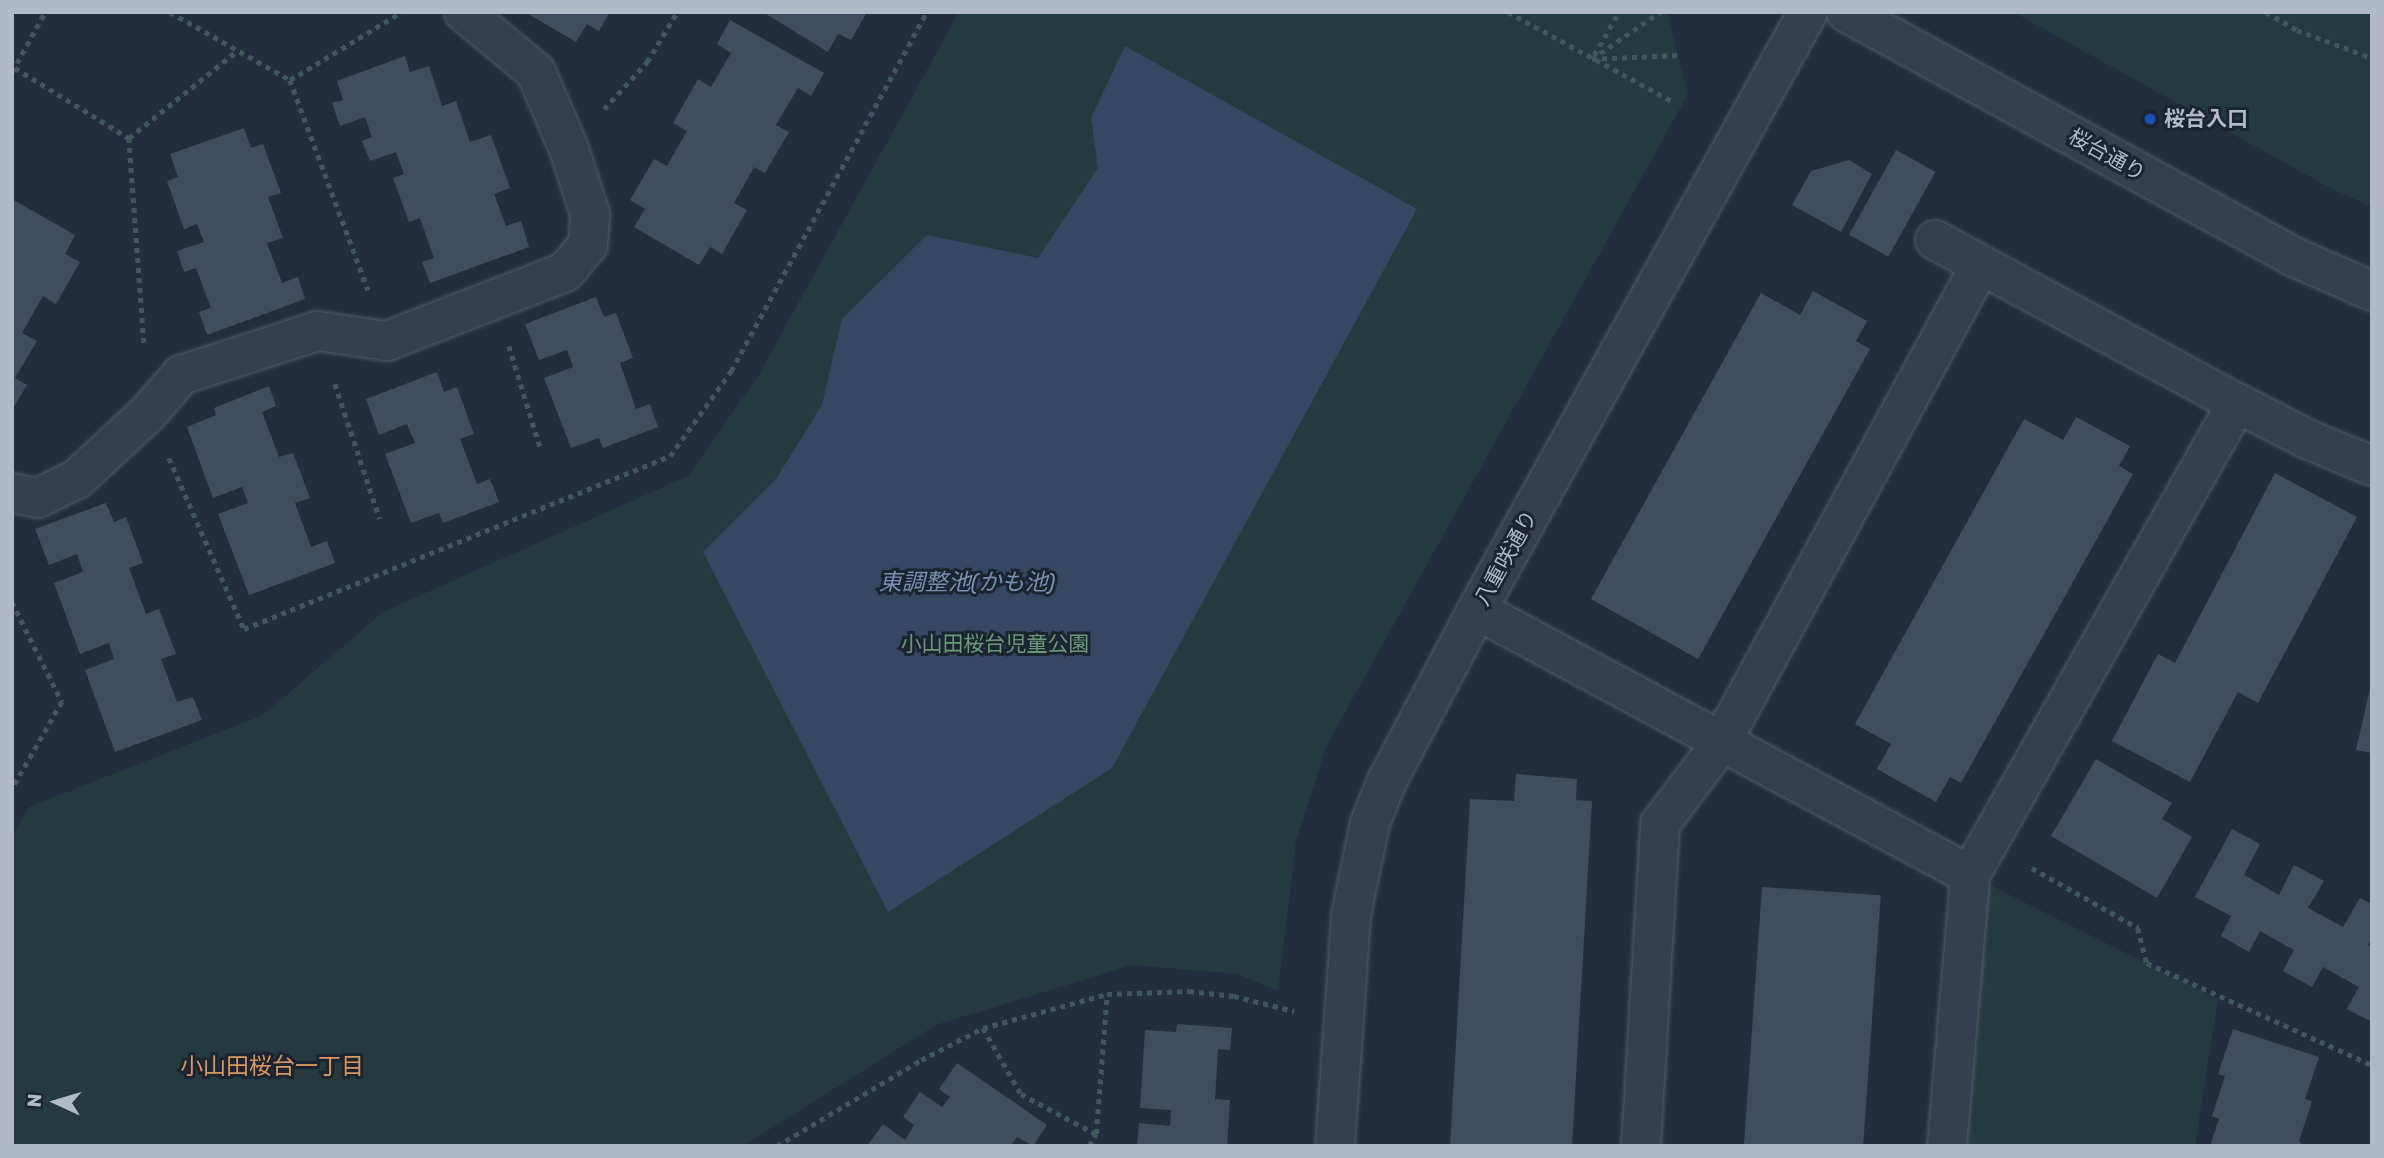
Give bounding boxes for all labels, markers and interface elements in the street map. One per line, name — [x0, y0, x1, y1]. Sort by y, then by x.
place label: 桜台入口 — [2164, 106, 2248, 132]
marker: 桜台入口 — [2142, 111, 2158, 127]
street label: 桜台通り — [2064, 124, 2150, 186]
street label: 八重咲通り — [1470, 506, 1542, 610]
water label: 東調整池(かも池) — [879, 568, 1055, 596]
park label: 小山田桜台児童公園 — [901, 631, 1089, 657]
district label: 小山田桜台一丁目 — [180, 1052, 364, 1080]
north arrow — [21, 1067, 91, 1137]
text: N — [23, 1093, 47, 1108]

